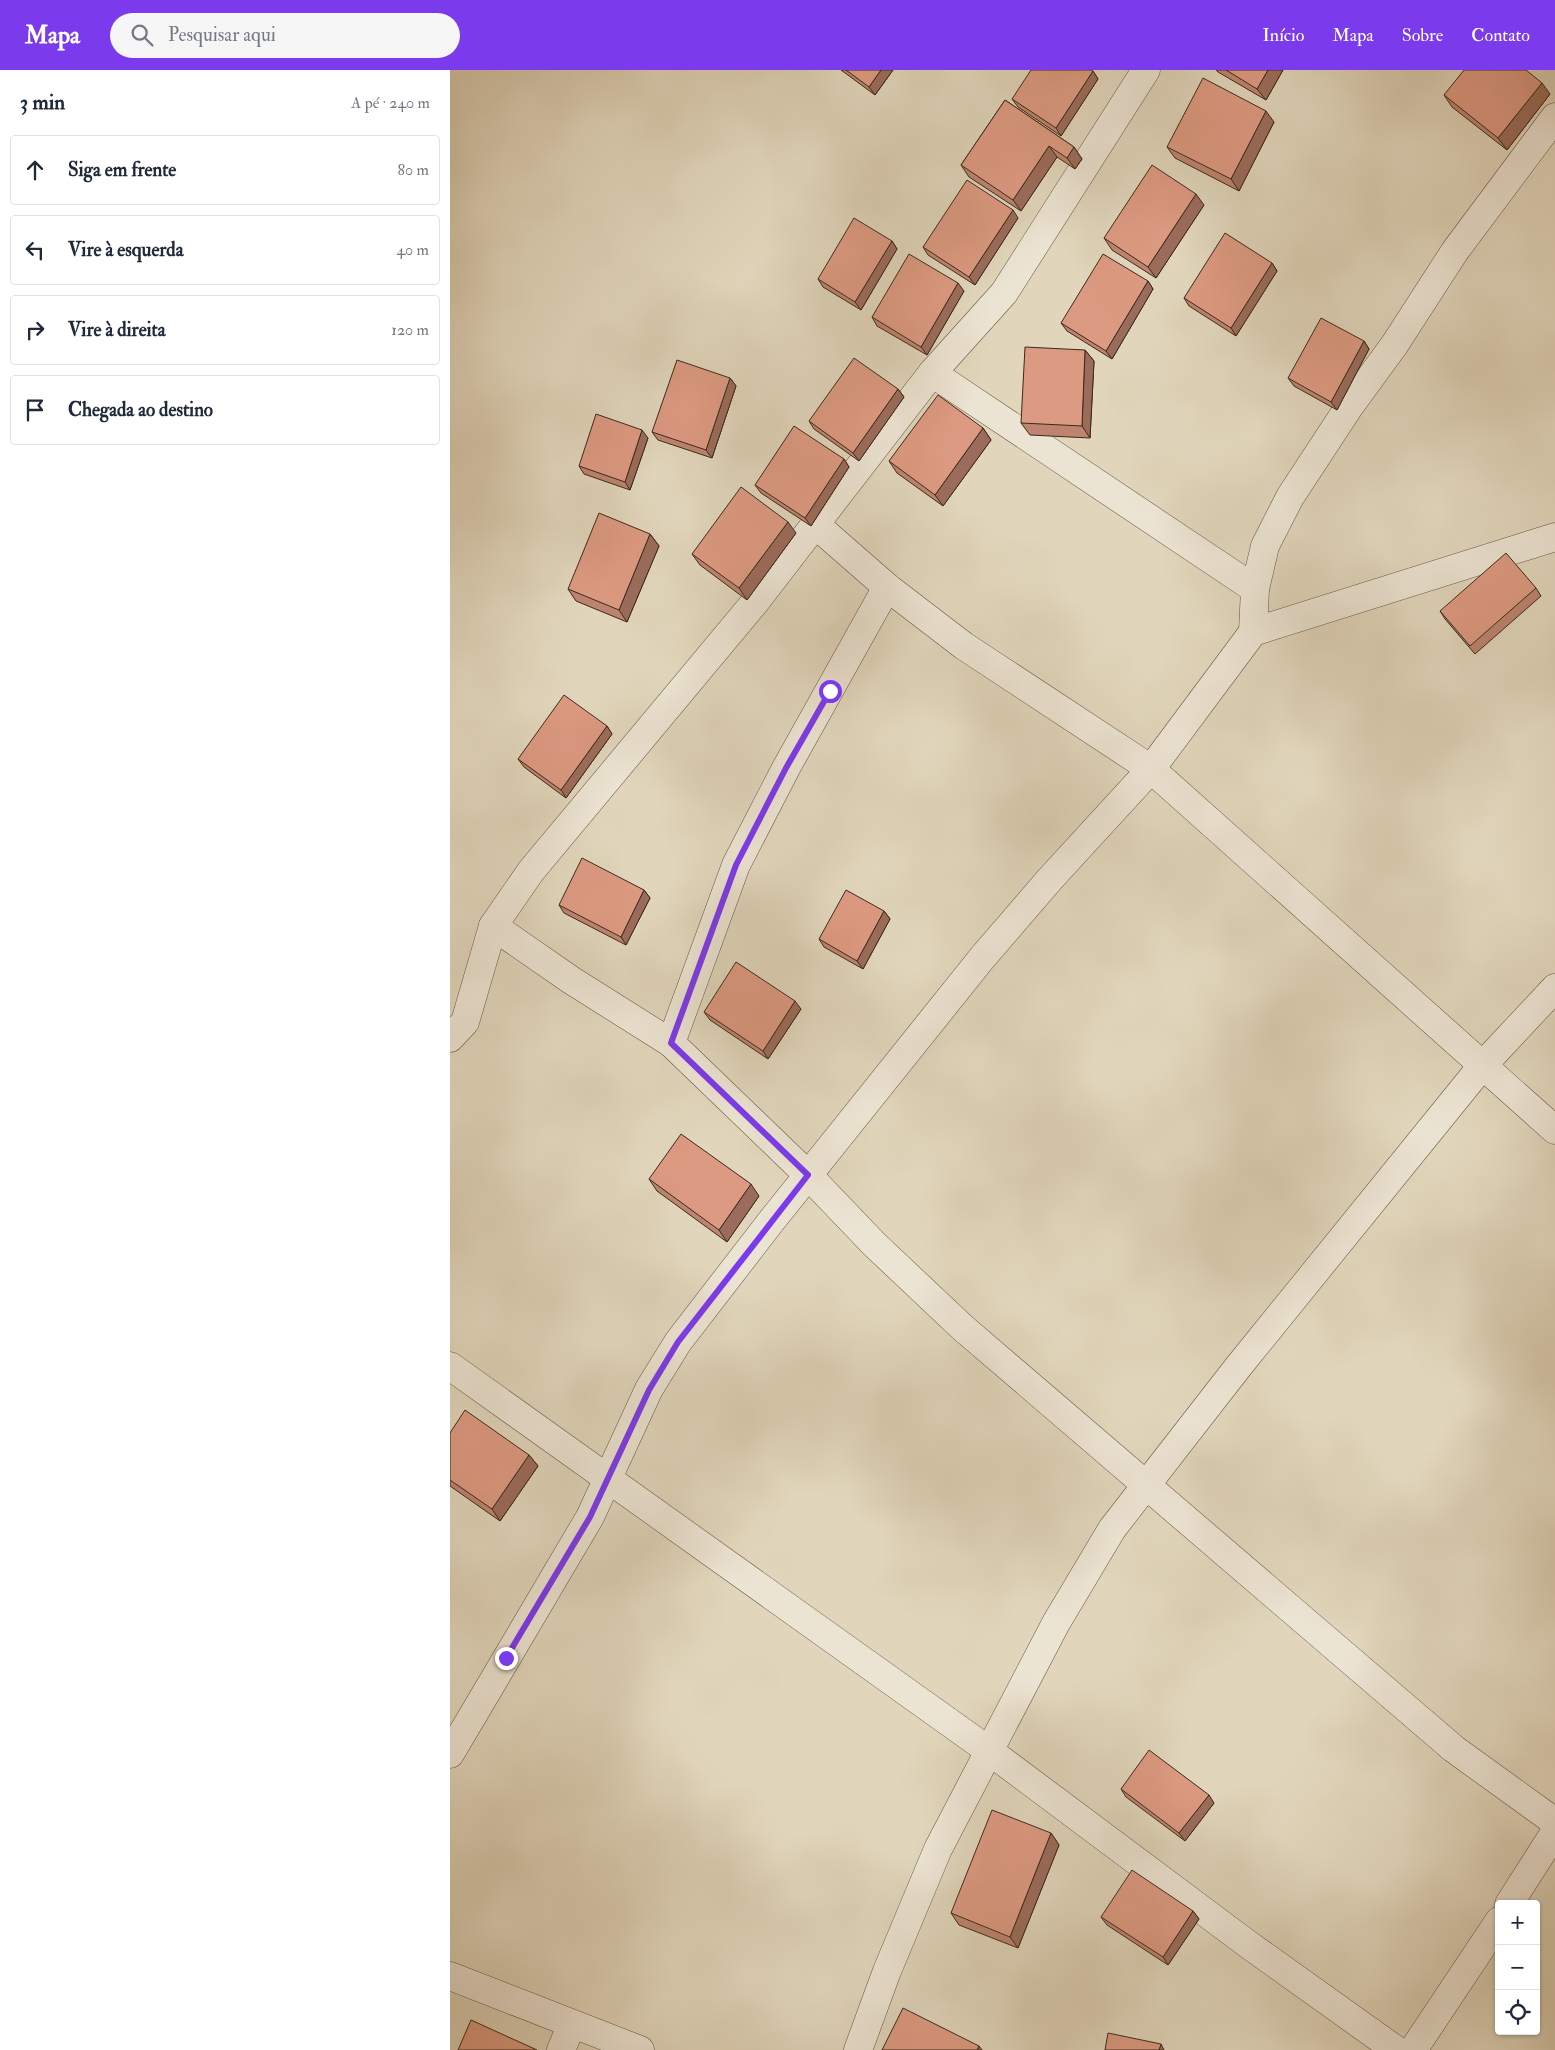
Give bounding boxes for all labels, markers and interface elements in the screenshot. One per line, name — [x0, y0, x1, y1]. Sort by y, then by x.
search box — [110, 13, 460, 58]
text: Mapa — [25, 20, 80, 51]
icon: search — [128, 21, 156, 49]
text: Pesquisar aqui — [168, 23, 276, 47]
text: Início — [1263, 24, 1304, 47]
text: Mapa — [1332, 24, 1374, 47]
text: Sobre — [1402, 24, 1443, 47]
text: Contato — [1471, 24, 1530, 47]
text: 3 min — [20, 89, 65, 116]
text: A pé · 240 m — [351, 93, 430, 113]
icon: ahead — [21, 156, 49, 184]
text: Siga em frente — [68, 158, 176, 182]
text: 80 m — [398, 160, 429, 180]
icon: left — [21, 236, 49, 264]
text: Vire à esquerda — [68, 238, 183, 262]
text: 40 m — [396, 240, 429, 260]
icon: right — [21, 316, 49, 344]
text: Vire à direita — [68, 318, 165, 342]
text: 120 m — [391, 320, 429, 340]
icon: arrive — [21, 396, 49, 424]
text: Chegada ao destino — [68, 398, 213, 422]
route start — [819, 680, 842, 703]
route end — [495, 1647, 518, 1670]
map controls — [1495, 1900, 1540, 2035]
button: + — [1495, 1900, 1540, 1945]
button: − — [1495, 1945, 1540, 1990]
button: locate — [1495, 1990, 1540, 2035]

